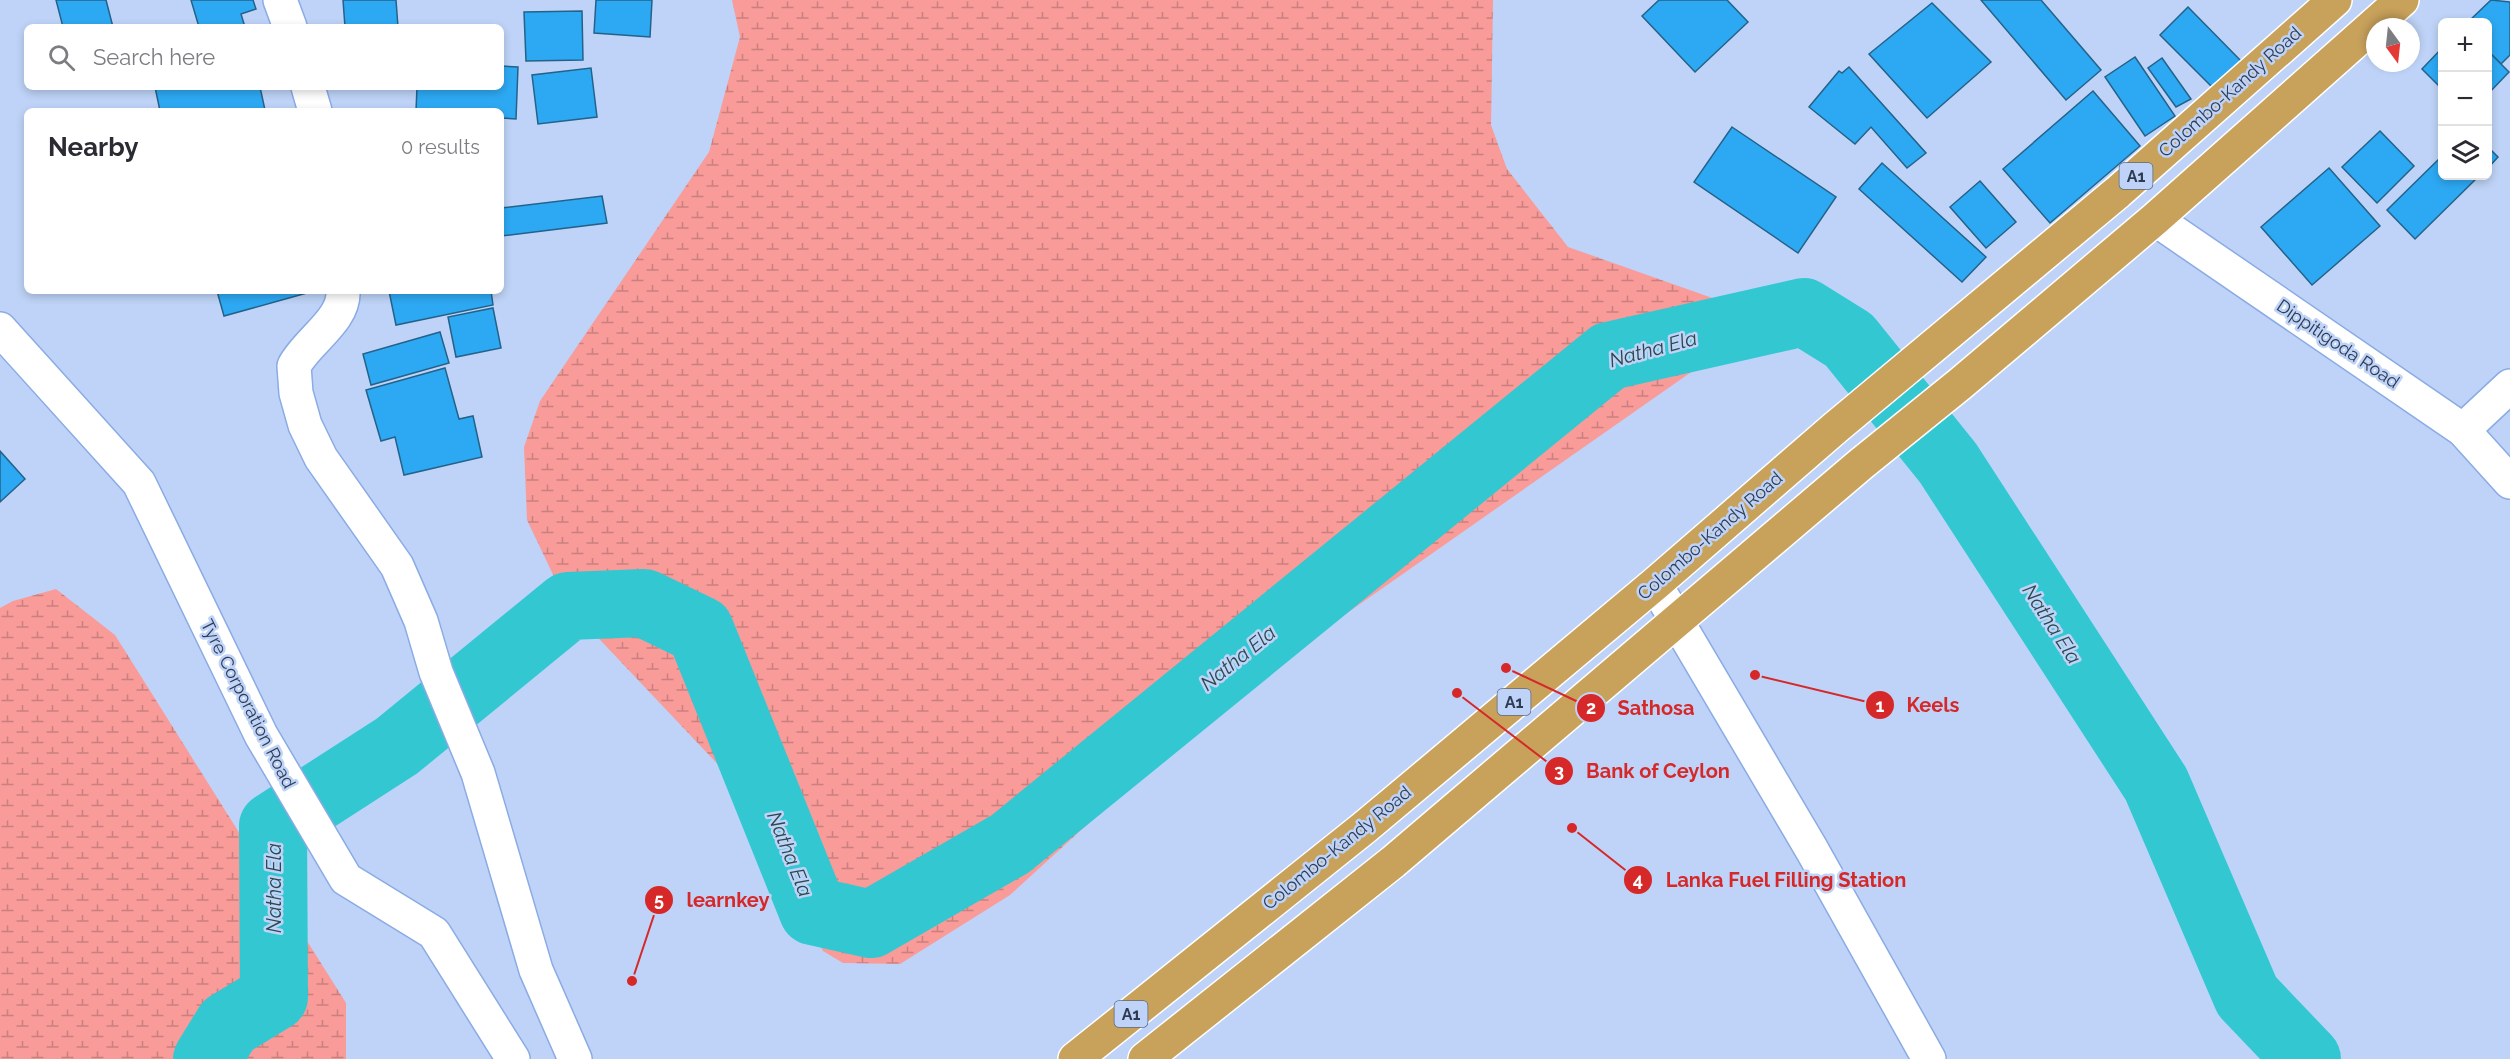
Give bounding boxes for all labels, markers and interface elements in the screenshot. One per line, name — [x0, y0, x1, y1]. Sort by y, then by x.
north arrow — [2366, 18, 2420, 72]
map controls — [2438, 18, 2492, 180]
button: + — [2438, 18, 2492, 72]
street label: Colombo-Kandy Road — [2154, 22, 2305, 161]
search box — [24, 24, 504, 90]
icon: search — [45, 41, 78, 74]
text: Search here — [93, 44, 215, 70]
button: − — [2438, 72, 2492, 126]
button: layers — [2438, 126, 2492, 180]
text: Nearby — [48, 132, 138, 162]
text: 0 results — [401, 135, 480, 159]
road number: A1 — [2120, 163, 2152, 189]
street label: Dippitigoda Road — [2273, 295, 2404, 392]
water label: Natha Ela — [1606, 326, 1700, 372]
street label: Colombo-Kandy Road — [1633, 467, 1786, 604]
water label: Natha Ela — [2017, 580, 2087, 668]
street label: Tyre Corporation Road — [197, 616, 300, 792]
water label: Natha Ela — [1196, 620, 1281, 696]
callout: Keels — [1865, 686, 1972, 724]
road number: A1 — [1498, 689, 1530, 715]
callout: Sathosa — [1576, 689, 1707, 727]
text: Keels — [1907, 693, 1960, 717]
text: 1 — [1876, 695, 1885, 716]
text: Sathosa — [1618, 696, 1694, 720]
text: 2 — [1586, 697, 1596, 718]
callout: Bank of Ceylon — [1544, 752, 1742, 790]
text: Bank of Ceylon — [1586, 759, 1730, 783]
text: 3 — [1554, 760, 1564, 781]
street label: Colombo-Kandy Road — [1258, 781, 1415, 914]
water label: Natha Ela — [762, 808, 818, 900]
water label: Natha Ela — [262, 843, 286, 933]
callout: Lanka Fuel Filling Station — [1623, 861, 1918, 899]
text: Lanka Fuel Filling Station — [1666, 868, 1906, 892]
text: 4 — [1633, 869, 1643, 890]
callout: learnkey — [644, 881, 781, 919]
text: learnkey — [687, 888, 769, 912]
text: 5 — [654, 889, 664, 910]
road number: A1 — [1114, 1001, 1148, 1027]

